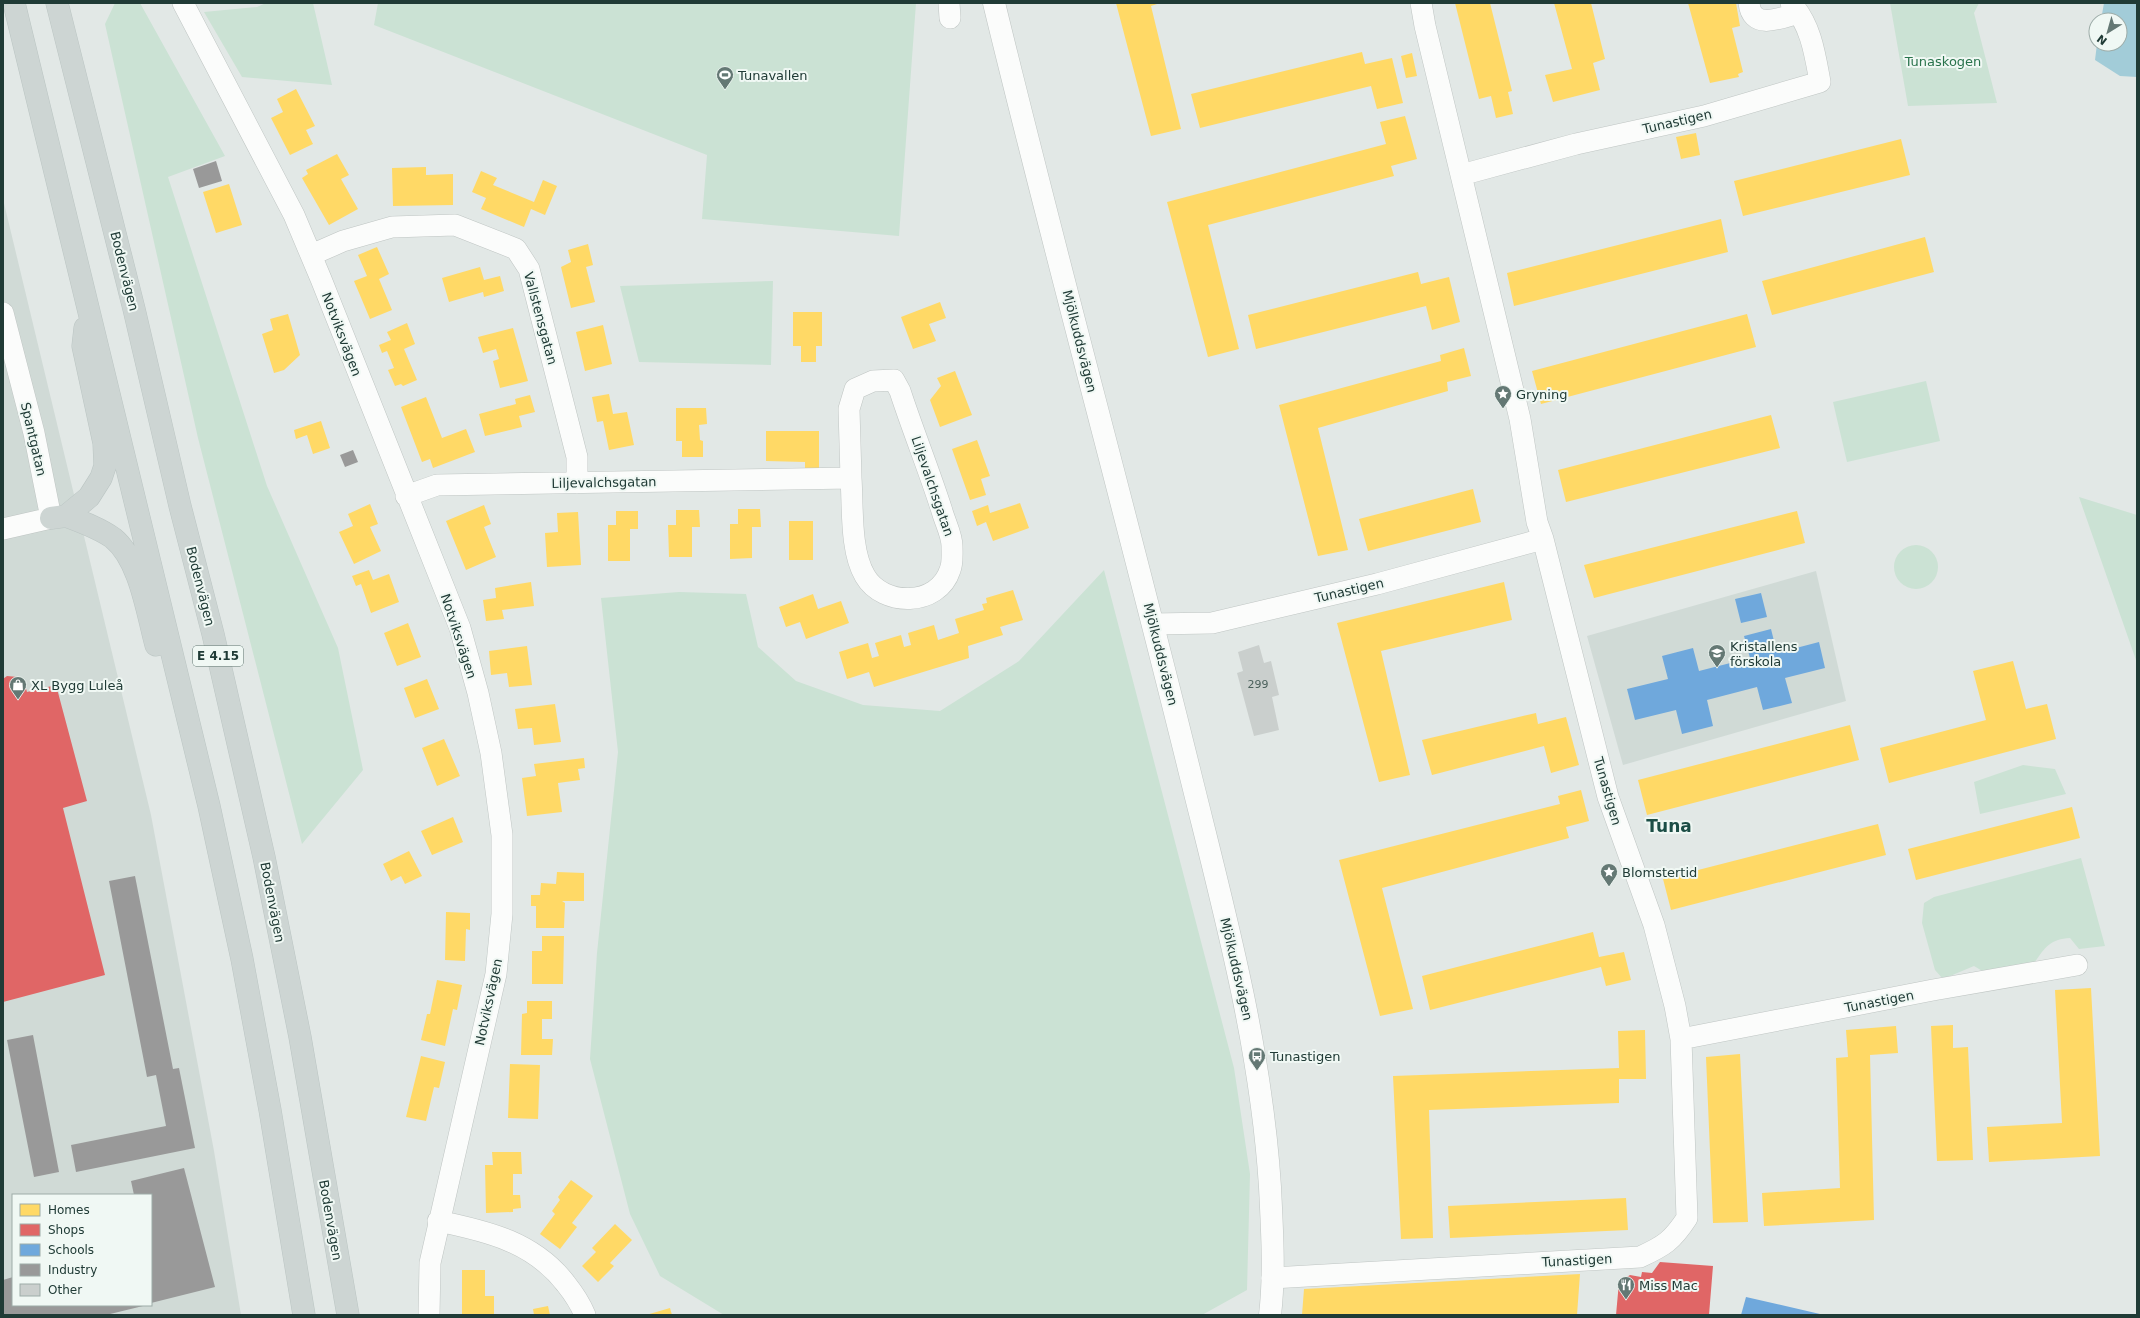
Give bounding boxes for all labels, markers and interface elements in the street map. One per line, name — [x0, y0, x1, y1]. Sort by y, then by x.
north arrow — [2088, 12, 2128, 52]
text: N — [2095, 32, 2110, 48]
park label: Tunaskogen — [1904, 54, 1981, 69]
sports icon: Tunavallen — [715, 65, 735, 90]
place label: Tunavallen — [737, 68, 808, 83]
street label: Tunastigen — [1640, 106, 1713, 137]
street label: Bodenvägen — [107, 230, 142, 312]
street label: Vallstensgatan — [521, 270, 560, 366]
street label: Mjölkuddsvägen — [1060, 288, 1100, 394]
street label: Notviksvägen — [319, 290, 364, 378]
place icon: Gryning — [1493, 384, 1513, 409]
place label: Gryning — [1516, 387, 1567, 402]
street label: Spantgatan — [18, 401, 49, 477]
street label: Liljevalchsgatan — [908, 434, 957, 538]
street label: Liljevalchsgatan — [551, 474, 657, 491]
street label: Bodenvägen — [183, 545, 218, 627]
street label: Tunastigen — [1312, 575, 1385, 606]
street label: Notviksvägen — [438, 592, 479, 681]
street label: Mjölkuddsvägen — [1141, 601, 1181, 707]
place label: Kristallens förskola — [1730, 639, 1798, 669]
school or university icon: Kristallens förskola — [1707, 643, 1727, 668]
road number: E 4.15 — [193, 646, 243, 666]
shop icon: XL Bygg Luleå — [8, 675, 28, 700]
place label: XL Bygg Luleå — [31, 678, 123, 693]
house number: 299 — [1248, 678, 1269, 691]
street label: Tunastigen — [1590, 754, 1624, 827]
district label: Tuna — [1646, 816, 1692, 836]
street label: Bodenvägen — [257, 861, 288, 944]
place icon: Blomstertid — [1599, 862, 1619, 887]
place label: Blomstertid — [1622, 865, 1697, 880]
street label: Mjölkuddsvägen — [1217, 916, 1256, 1022]
street label: Notviksvägen — [472, 957, 505, 1047]
street label: Tunastigen — [1842, 987, 1915, 1016]
bus stop icon: Tunastigen — [1247, 1046, 1267, 1071]
place label: Tunastigen — [1269, 1049, 1340, 1064]
street label: Bodenvägen — [316, 1179, 345, 1262]
legend — [12, 1194, 152, 1306]
text: Homes — [48, 1203, 90, 1217]
text: Shops — [48, 1223, 84, 1237]
text: Schools — [48, 1243, 94, 1257]
street label: Tunastigen — [1540, 1251, 1613, 1270]
text: Industry — [48, 1263, 97, 1277]
restaurant icon: Miss Mac — [1616, 1275, 1636, 1300]
place label: Miss Mac — [1639, 1278, 1698, 1293]
text: Other — [48, 1283, 82, 1297]

